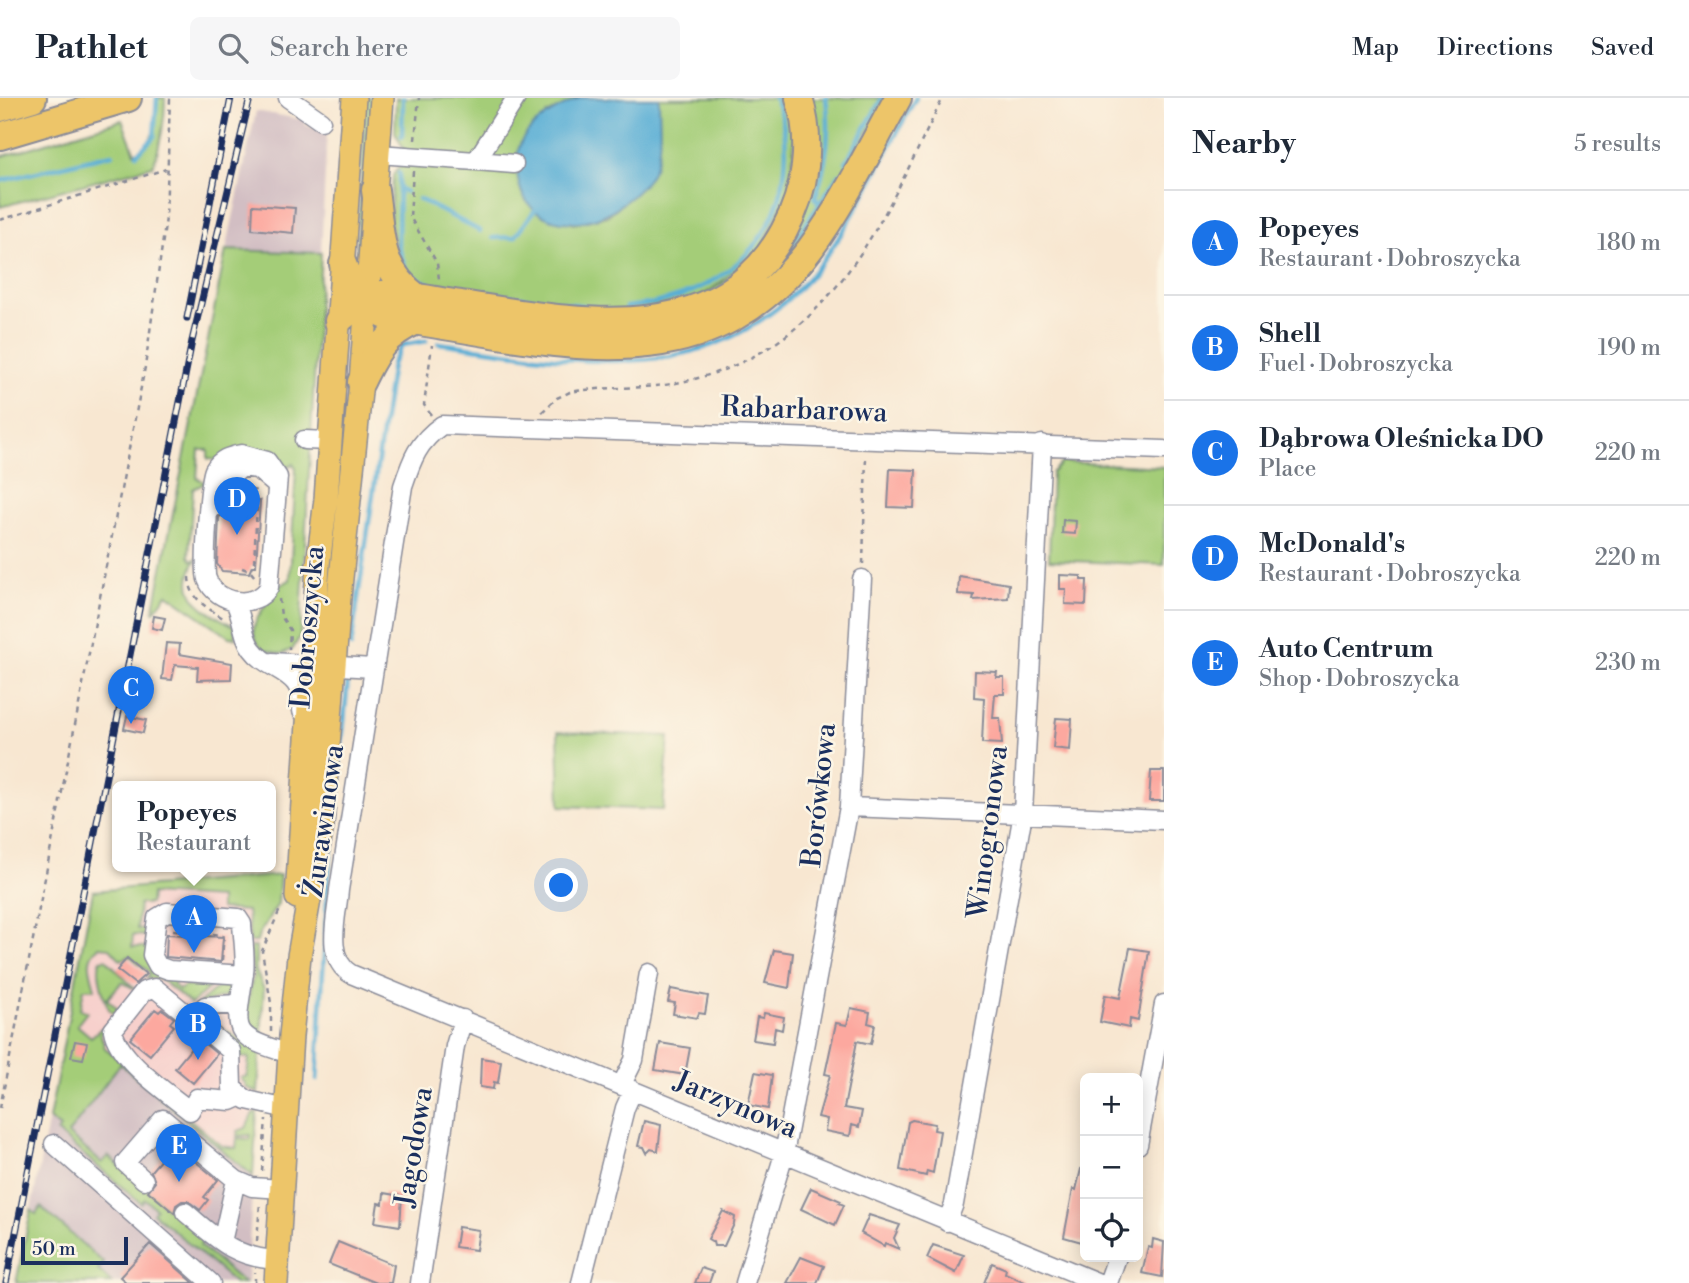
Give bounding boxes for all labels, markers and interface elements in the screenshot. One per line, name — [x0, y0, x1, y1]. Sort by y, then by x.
search box — [190, 17, 680, 80]
text: Pathlet — [35, 28, 148, 69]
icon: search — [214, 29, 252, 67]
text: Search here — [270, 32, 408, 64]
text: Map — [1352, 33, 1399, 63]
text: Directions — [1437, 33, 1553, 63]
text: Saved — [1591, 33, 1654, 63]
text: Nearby — [1192, 125, 1296, 163]
text: 5 results — [1574, 130, 1661, 158]
text: Popeyes — [1259, 213, 1359, 245]
text: A — [1207, 229, 1223, 257]
text: 180 m — [1597, 229, 1661, 257]
text: Restaurant · Dobroszycka — [1259, 245, 1521, 273]
text: Shell — [1259, 318, 1321, 350]
text: B — [1206, 334, 1224, 362]
text: 190 m — [1598, 334, 1661, 362]
text: Fuel · Dobroszycka — [1259, 350, 1453, 378]
street label: Rabarbarowa — [720, 390, 889, 430]
text: Dąbrowa Oleśnicka DO — [1259, 423, 1544, 455]
text: C — [1207, 439, 1223, 467]
text: 220 m — [1595, 439, 1661, 467]
text: Place — [1259, 455, 1316, 483]
pin: D — [214, 477, 260, 535]
text: McDonald's — [1259, 528, 1405, 560]
street label: Dobroszycka — [283, 543, 333, 710]
text: D — [1206, 544, 1224, 572]
text: 220 m — [1595, 544, 1661, 572]
text: Restaurant · Dobroszycka — [1259, 560, 1521, 588]
text: Auto Centrum — [1259, 633, 1433, 665]
text: E — [1207, 649, 1223, 677]
text: 230 m — [1595, 649, 1661, 677]
text: Shop · Dobroszycka — [1259, 665, 1460, 693]
pin: C — [108, 666, 154, 724]
street label: Borówkowa — [794, 720, 844, 870]
street label: Żurawinowa — [295, 741, 352, 900]
street label: Winogronowa — [960, 743, 1016, 922]
popup — [112, 781, 276, 872]
text: Popeyes — [137, 797, 237, 829]
text: Restaurant — [137, 829, 251, 857]
your location — [544, 868, 578, 902]
pin: A — [171, 895, 217, 953]
pin: B — [175, 1002, 221, 1060]
street label: Jarzynowa — [668, 1063, 804, 1147]
map controls — [1080, 1073, 1143, 1262]
button: + — [1080, 1073, 1143, 1136]
street label: Jagodowa — [387, 1084, 441, 1211]
pin: E — [156, 1124, 202, 1182]
button: − — [1080, 1136, 1143, 1199]
button: locate — [1080, 1199, 1143, 1262]
scale bar — [21, 1234, 128, 1266]
text: 50 m — [32, 1237, 76, 1261]

